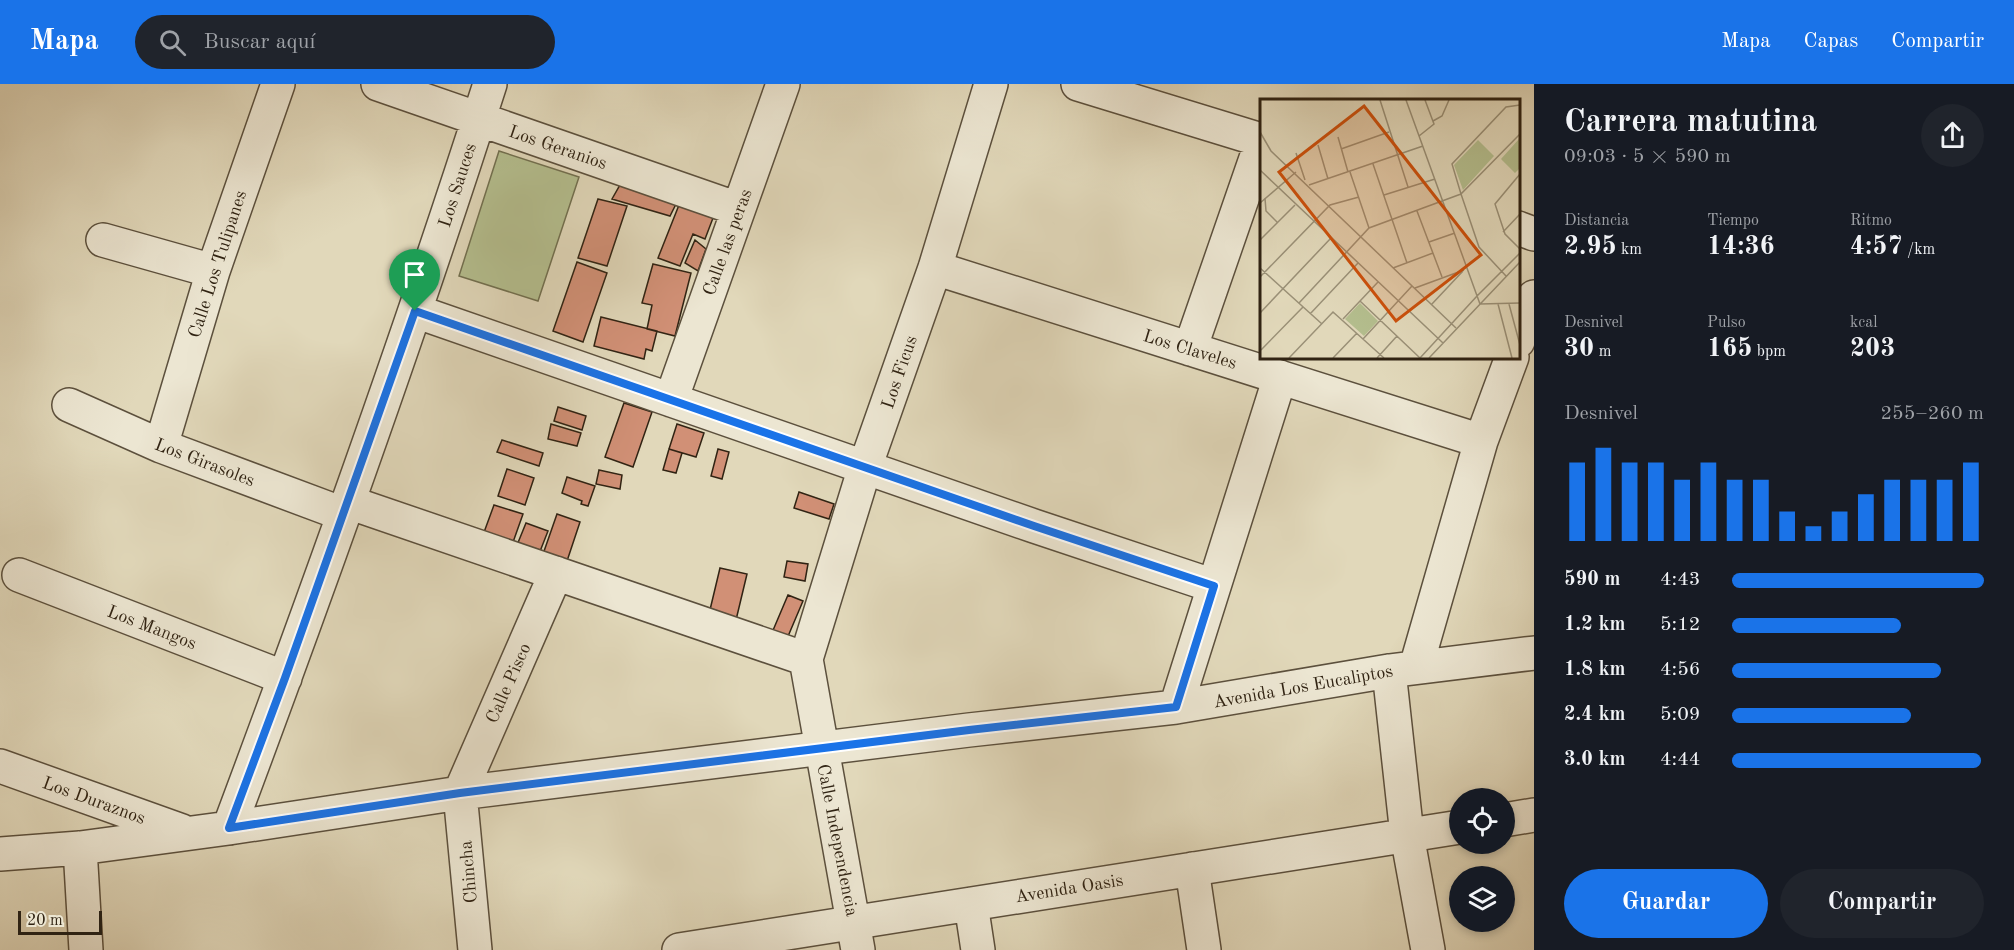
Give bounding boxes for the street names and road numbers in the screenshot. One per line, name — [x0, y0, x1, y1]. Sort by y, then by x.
street label: Los Geranios — [506, 123, 609, 173]
street label: Los Sauces — [436, 141, 480, 230]
street label: Calle las peras — [700, 186, 756, 298]
street label: Calle Los Tulipanes — [186, 188, 250, 340]
street label: Los Claveles — [1141, 327, 1239, 373]
street label: Los Ficus — [879, 333, 921, 411]
street label: Los Girasoles — [152, 436, 257, 490]
street label: Los Mangos — [105, 603, 199, 653]
street label: Calle Pisco — [483, 641, 535, 726]
street label: Avenida Los Eucaliptos — [1212, 662, 1395, 712]
street label: Calle Independencia — [813, 762, 861, 918]
street label: Los Duraznos — [40, 774, 148, 828]
street label: Chincha — [457, 840, 481, 904]
street label: Avenida Oasis — [1014, 872, 1125, 906]

